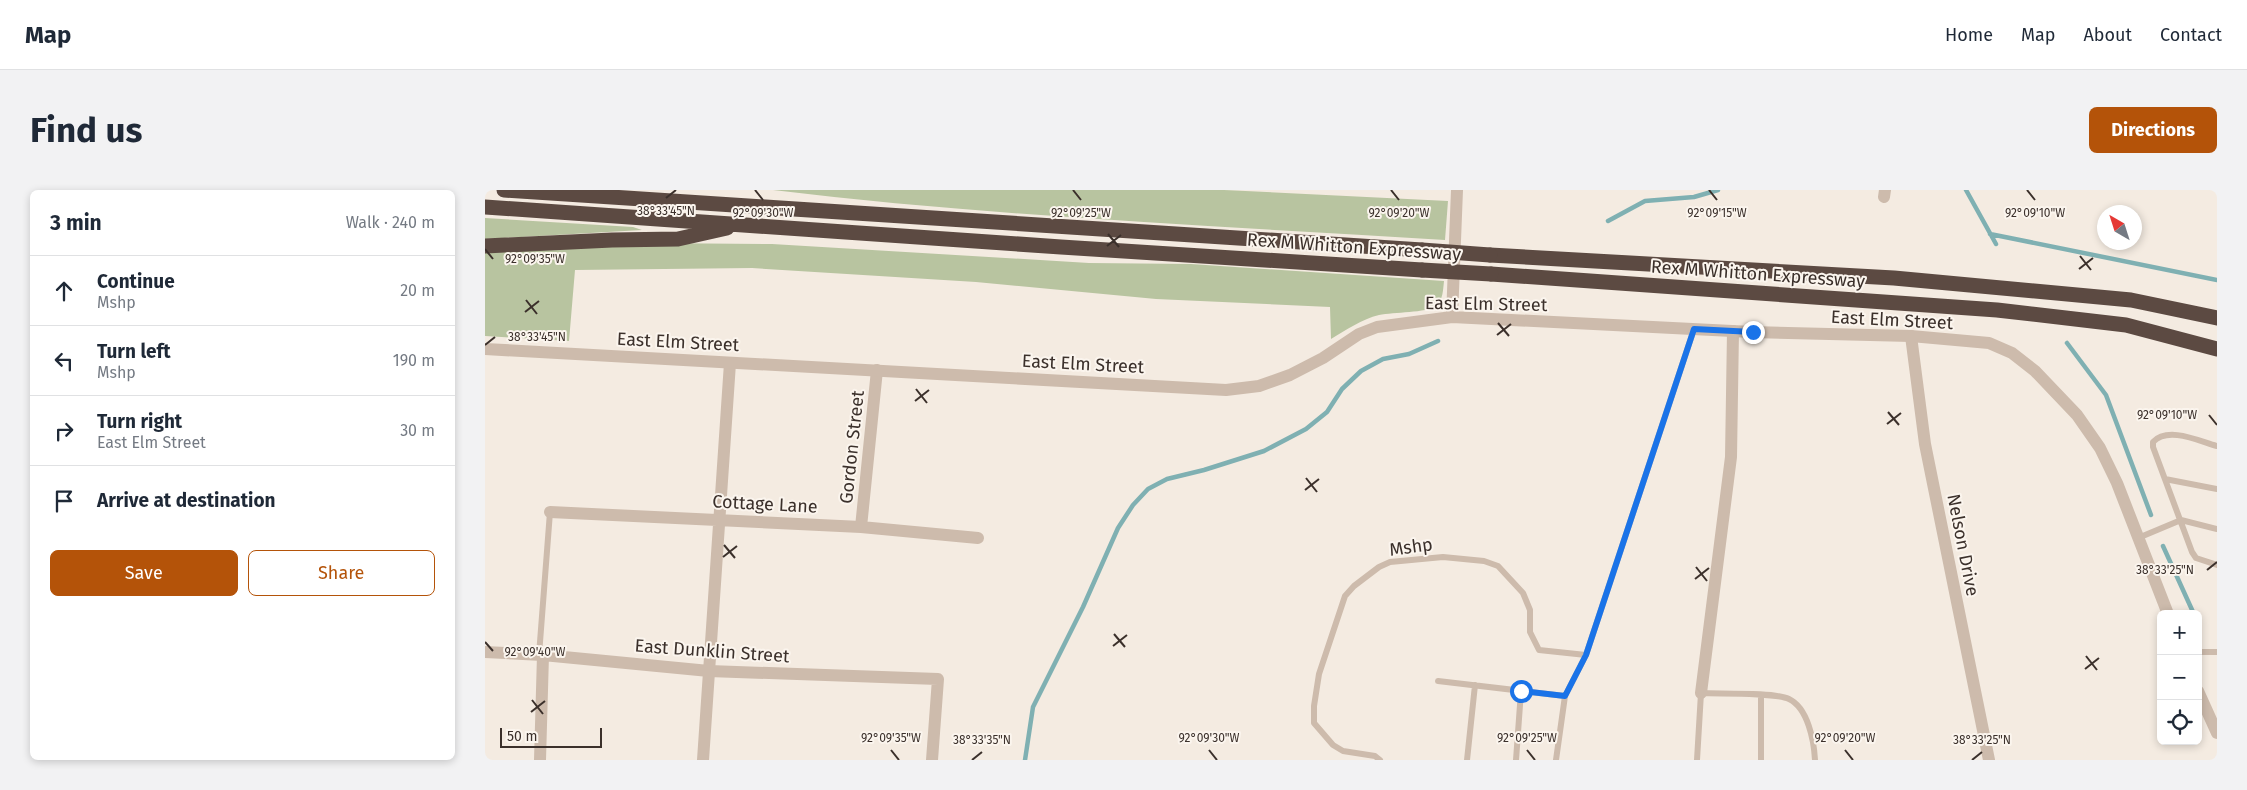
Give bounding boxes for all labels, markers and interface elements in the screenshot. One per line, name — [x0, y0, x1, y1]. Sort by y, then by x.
text: Map — [25, 21, 71, 49]
text: Home — [1945, 24, 1993, 46]
text: Map — [2021, 24, 2055, 46]
text: About — [2083, 24, 2132, 46]
text: Contact — [2160, 24, 2222, 46]
button: Directions — [2089, 107, 2217, 153]
text: Find us — [30, 109, 142, 151]
text: 38°33'45"N — [637, 204, 695, 218]
north arrow — [2097, 205, 2142, 250]
text: 92°09'30"W — [732, 206, 794, 220]
text: 92°09'25"W — [1051, 206, 1111, 220]
text: 92°09'20"W — [1369, 206, 1430, 220]
text: 92°09'15"W — [1687, 206, 1747, 220]
text: 92°09'10"W — [2005, 206, 2065, 220]
text: 3 min — [50, 210, 102, 236]
text: Walk · 240 m — [346, 213, 435, 232]
street label: Rex M Whitton Expressway — [1246, 229, 1462, 265]
text: 92°09'35"W — [505, 252, 565, 266]
street label: Rex M Whitton Expressway — [1650, 256, 1866, 292]
text: Continue — [97, 270, 175, 293]
icon: ahead — [50, 277, 78, 305]
text: 20 m — [400, 281, 435, 300]
street label: East Elm Street — [1425, 292, 1548, 316]
text: Mshp — [97, 293, 136, 312]
street label: East Elm Street — [1830, 306, 1954, 334]
route end — [1742, 321, 1765, 344]
street label: East Elm Street — [616, 328, 740, 356]
text: 38°33'45"N — [508, 330, 566, 344]
text: Turn left — [97, 340, 171, 363]
icon: left — [50, 347, 78, 375]
street label: East Elm Street — [1021, 350, 1145, 378]
text: 190 m — [393, 351, 435, 370]
text: Mshp — [97, 363, 136, 382]
street label: Gordon Street — [835, 389, 869, 505]
text: 92°09'10"W — [2137, 408, 2197, 422]
text: Turn right — [97, 410, 182, 433]
icon: right — [50, 417, 78, 445]
text: 30 m — [400, 421, 435, 440]
text: East Elm Street — [97, 433, 206, 452]
icon: arrive — [50, 487, 78, 515]
text: Arrive at destination — [97, 489, 276, 512]
street label: Cottage Lane — [712, 490, 818, 518]
street label: Nelson Drive — [1942, 492, 1984, 598]
street label: Mshp — [1388, 533, 1434, 561]
button: Save — [50, 550, 238, 596]
button: Share — [248, 550, 435, 596]
text: 38°33'25"N — [2136, 563, 2194, 577]
map controls — [2157, 610, 2202, 745]
button: + — [2157, 610, 2202, 655]
street label: East Dunklin Street — [634, 635, 791, 667]
text: 92°09'40"W — [505, 645, 566, 659]
button: − — [2157, 655, 2202, 700]
route start — [1510, 680, 1533, 703]
button: locate — [2157, 700, 2202, 745]
scale bar — [500, 725, 603, 748]
text: 50 m — [507, 728, 538, 745]
text: 92°09'35"W — [861, 731, 921, 745]
text: 92°09'30"W — [1178, 731, 1240, 745]
text: 92°09'25"W — [1497, 731, 1557, 745]
text: 92°09'20"W — [1815, 731, 1876, 745]
text: 38°33'35"N — [953, 733, 1011, 747]
text: 38°33'25"N — [1953, 733, 2011, 747]

